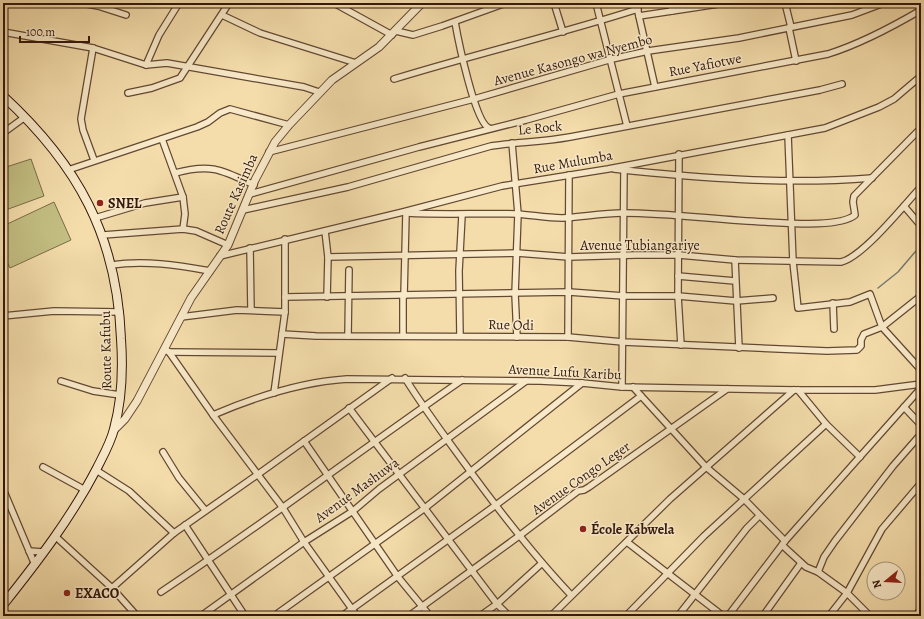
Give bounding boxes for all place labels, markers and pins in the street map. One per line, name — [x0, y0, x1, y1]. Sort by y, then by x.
place label: SNEL — [108, 194, 142, 213]
marker: SNEL — [95, 198, 105, 208]
place label: École Kabwela — [591, 520, 675, 539]
marker: École Kabwela — [578, 524, 588, 534]
place label: EXACO — [75, 584, 120, 603]
marker: EXACO — [62, 588, 72, 598]

